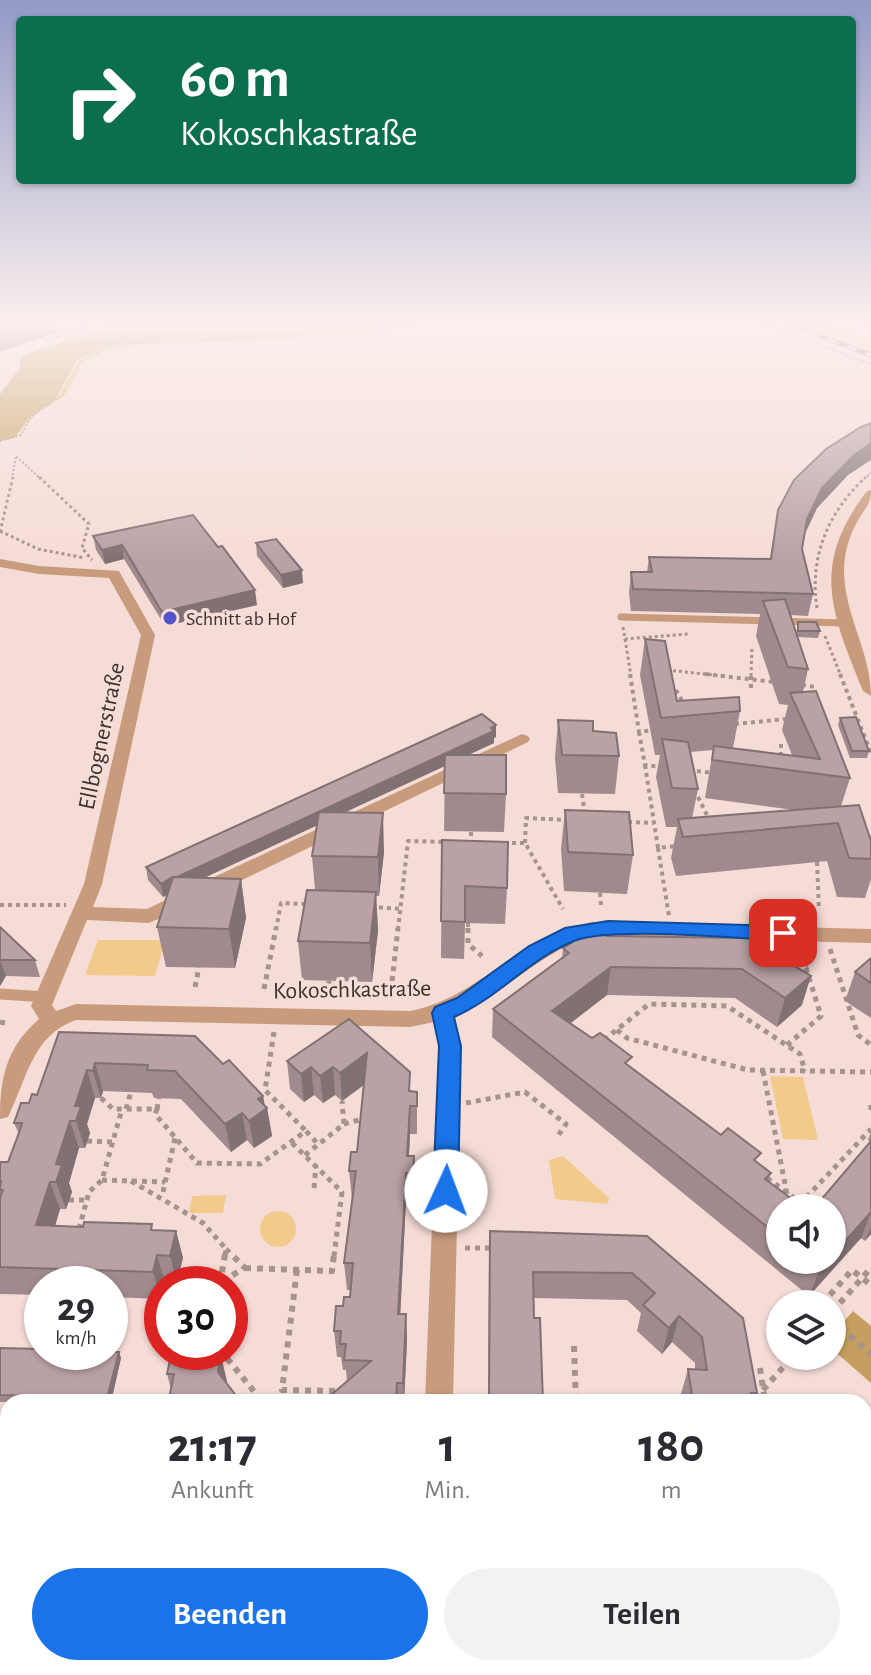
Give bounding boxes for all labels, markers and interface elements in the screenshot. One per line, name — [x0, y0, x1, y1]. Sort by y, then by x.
icon: right — [48, 48, 152, 152]
text: 60 m — [180, 51, 290, 107]
text: Kokoschkastraße — [180, 116, 418, 152]
marker: Schnitt ab Hof — [161, 609, 179, 627]
place label: Schnitt ab Hof — [186, 609, 297, 629]
street label: Ellbognerstraße — [75, 660, 129, 812]
pin — [749, 899, 817, 967]
icon: arrive — [761, 911, 805, 955]
street label: Kokoschkastraße — [273, 977, 431, 1003]
position arrow — [404, 1149, 488, 1233]
map controls — [766, 1194, 846, 1370]
button: sound — [766, 1194, 846, 1274]
speed limit sign: 30 — [144, 1266, 248, 1370]
text: 29 — [57, 1288, 95, 1328]
button: layers — [766, 1290, 846, 1370]
text: km/h — [55, 1328, 97, 1348]
text: 21:17 — [168, 1423, 257, 1471]
text: 1 — [439, 1423, 456, 1471]
text: 180 — [638, 1423, 704, 1471]
text: Ankunft — [171, 1477, 253, 1503]
text: Min. — [424, 1477, 471, 1503]
text: m — [661, 1477, 682, 1503]
button: Beenden — [32, 1568, 428, 1660]
button: Teilen — [444, 1568, 840, 1660]

